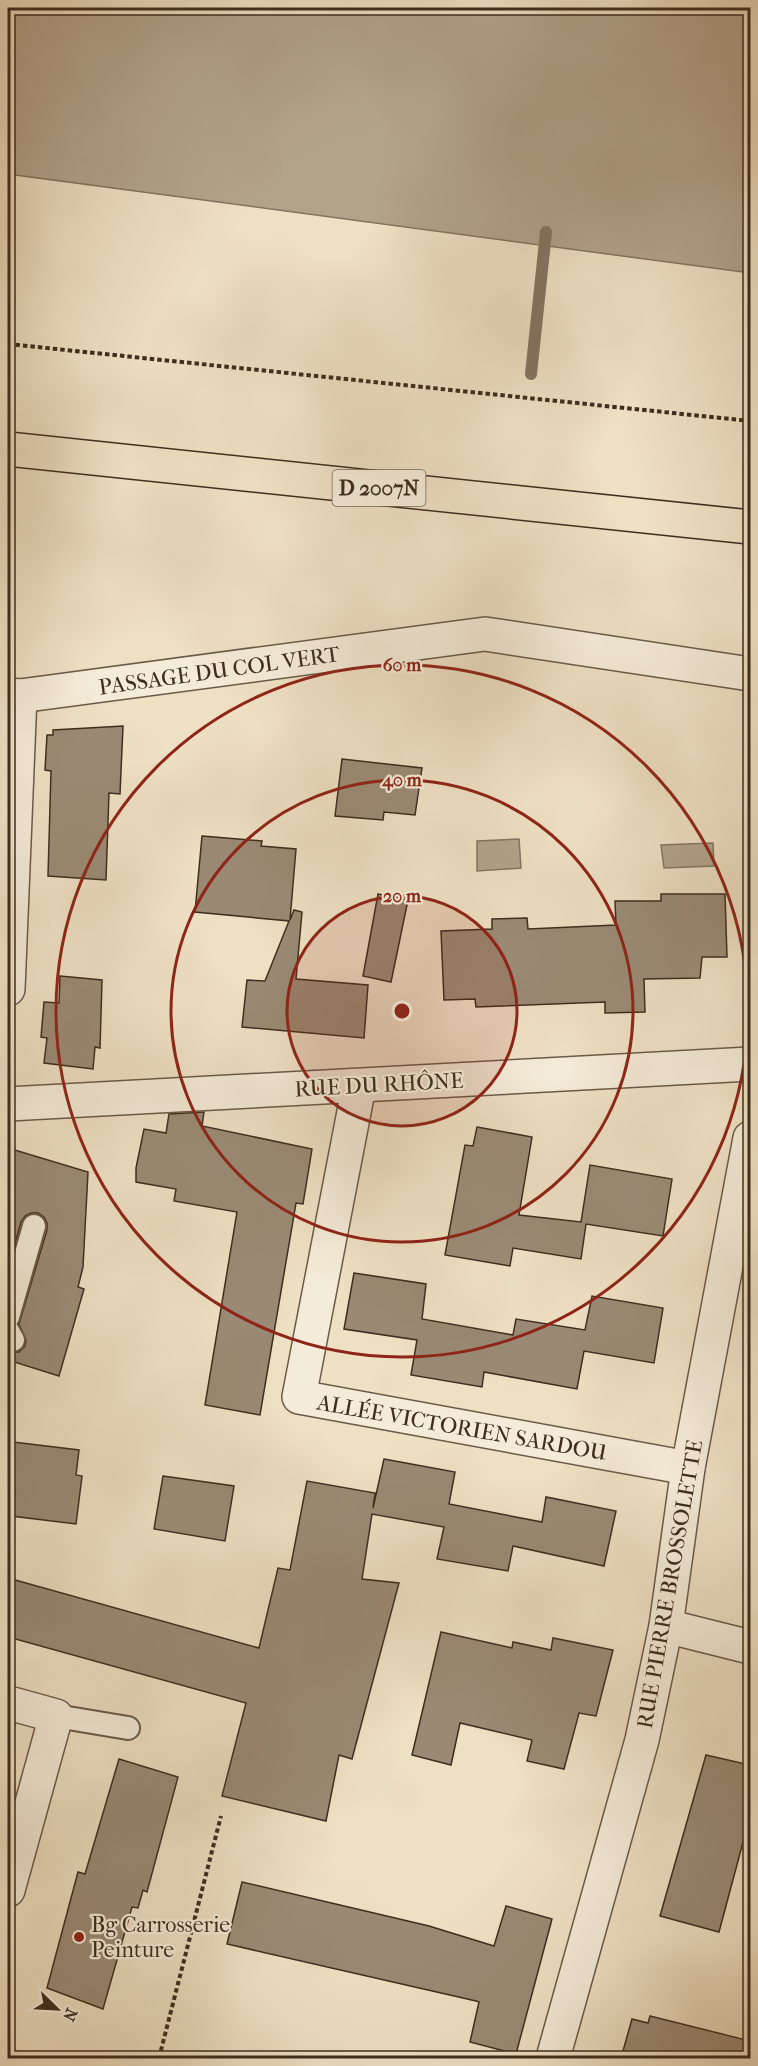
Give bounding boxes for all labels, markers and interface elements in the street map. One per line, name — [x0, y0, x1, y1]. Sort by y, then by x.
road number: D 2007N — [332, 470, 425, 506]
street label: PASSAGE DU COL VERT — [97, 641, 342, 701]
text: 60 m — [383, 655, 422, 676]
text: 40 m — [381, 770, 423, 791]
text: 20 m — [383, 886, 422, 907]
centre of rings — [392, 1001, 412, 1021]
street label: RUE DU RHÔNE — [294, 1066, 464, 1102]
street label: ALLÉE VICTORIEN SARDOU — [314, 1389, 609, 1466]
street label: RUE PIERRE BROSSOLETTE — [632, 1438, 708, 1731]
place label: Bg Carrosserie Peinture — [91, 1912, 230, 1963]
marker: Bg Carrosserie Peinture — [72, 1930, 86, 1944]
north arrow — [27, 1979, 87, 2039]
text: N — [59, 2005, 81, 2025]

